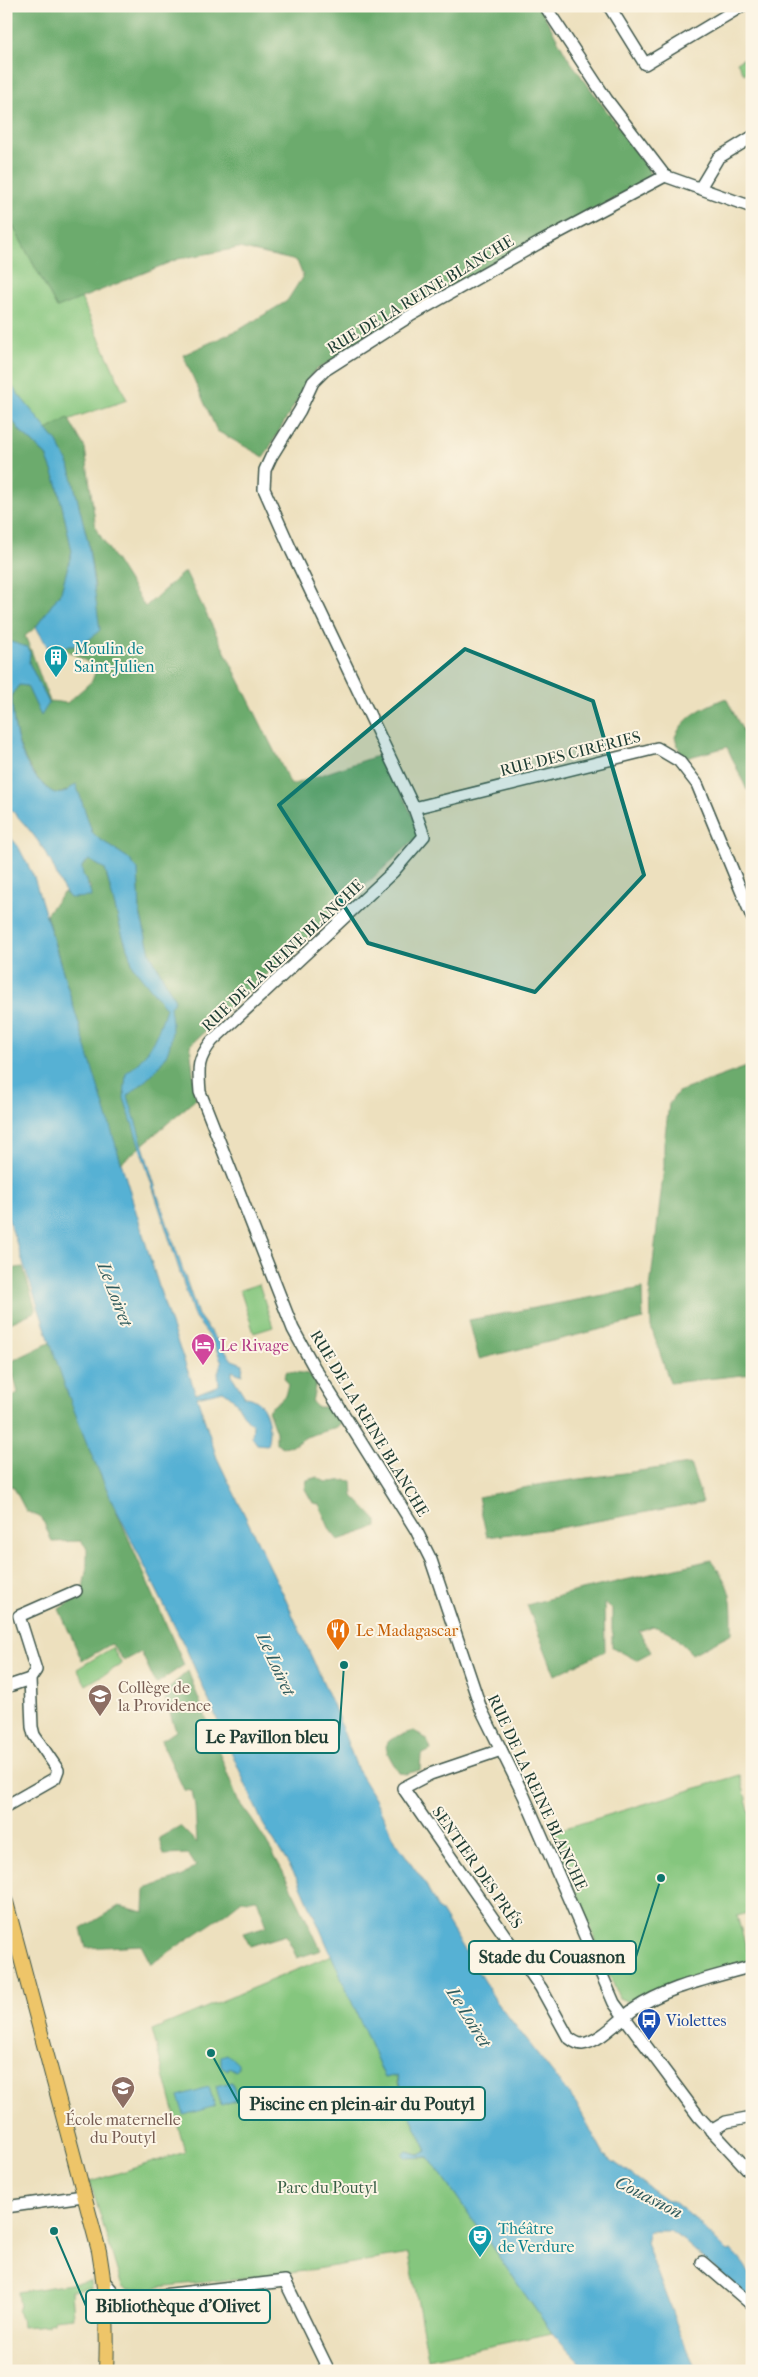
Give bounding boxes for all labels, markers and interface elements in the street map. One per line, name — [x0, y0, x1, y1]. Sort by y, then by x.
street label: RUE DE LA REINE BLANCHE — [324, 231, 517, 358]
place label: Moulin de Saint-Julien — [74, 639, 155, 676]
building icon: Moulin de Saint-Julien — [43, 644, 69, 678]
street label: RUE DES CIRERIES — [498, 727, 642, 780]
street label: RUE DE LA REINE BLANCHE — [198, 875, 367, 1035]
water label: Le Loiret — [92, 1257, 137, 1331]
street label: RUE DE LA REINE BLANCHE — [306, 1327, 433, 1520]
hotel icon: Le Rivage — [190, 1332, 216, 1366]
place label: Le Rivage — [220, 1336, 289, 1355]
restaurant icon: Le Madagascar — [325, 1617, 351, 1651]
place label: Le Madagascar — [356, 1621, 459, 1640]
water label: Le Loiret — [251, 1628, 300, 1700]
place label: Collège de la Providence — [117, 1678, 211, 1715]
school or university icon: Collège de la Providence — [87, 1683, 113, 1717]
street label: RUE DE LA REINE BLANCHE — [484, 1691, 592, 1894]
callout: Le Pavillon bleu — [196, 1720, 339, 1753]
text: Le Pavillon bleu — [205, 1727, 329, 1748]
street label: SENTIER DES PRÉS — [428, 1802, 528, 1932]
callout: Stade du Couasnon — [469, 1941, 636, 1974]
text: Stade du Couasnon — [479, 1947, 626, 1968]
water label: Le Loiret — [441, 1982, 496, 2053]
bus stop icon: Violettes — [636, 2007, 662, 2041]
place label: Violettes — [665, 2011, 727, 2030]
school or university icon: École maternelle du Poutyl — [110, 2075, 136, 2109]
callout: Piscine en plein-air du Poutyl — [239, 2087, 485, 2120]
text: Piscine en plein-air du Poutyl — [249, 2094, 476, 2115]
place label: École maternelle du Poutyl — [65, 2109, 181, 2147]
water label: Couasnon — [612, 2172, 686, 2223]
park label: Parc du Poutyl — [277, 2178, 378, 2197]
place label: Théâtre de Verdure — [498, 2219, 575, 2256]
theatre icon: Théâtre de Verdure — [467, 2224, 493, 2258]
callout: Bibliothèque d'Olivet — [86, 2290, 270, 2323]
text: Bibliothèque d'Olivet — [96, 2296, 261, 2317]

